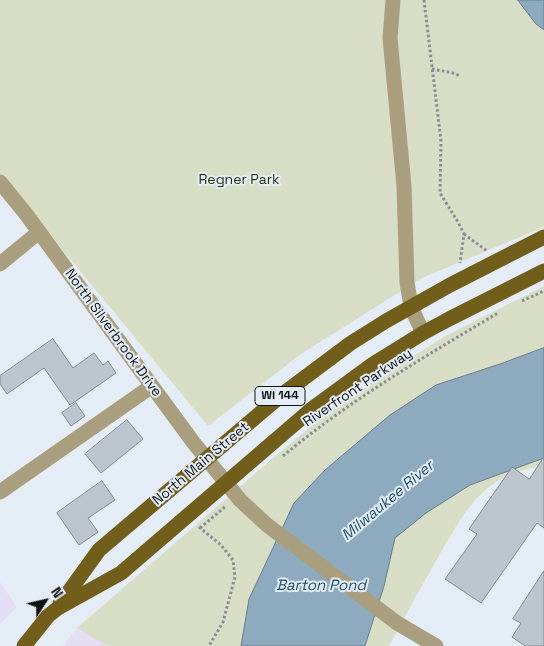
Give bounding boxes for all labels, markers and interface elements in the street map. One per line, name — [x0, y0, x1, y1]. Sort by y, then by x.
park label: Regner Park — [199, 172, 279, 188]
street label: North Silverbrook Drive — [61, 266, 165, 400]
street label: Riverfront Parkway — [300, 345, 416, 431]
road number: WI 144 — [255, 386, 305, 406]
street label: North Main Street — [149, 419, 253, 509]
water label: Milwaukee River — [338, 457, 438, 545]
north arrow — [20, 576, 70, 626]
water label: Barton Pond — [276, 577, 366, 595]
text: N — [47, 583, 67, 601]

